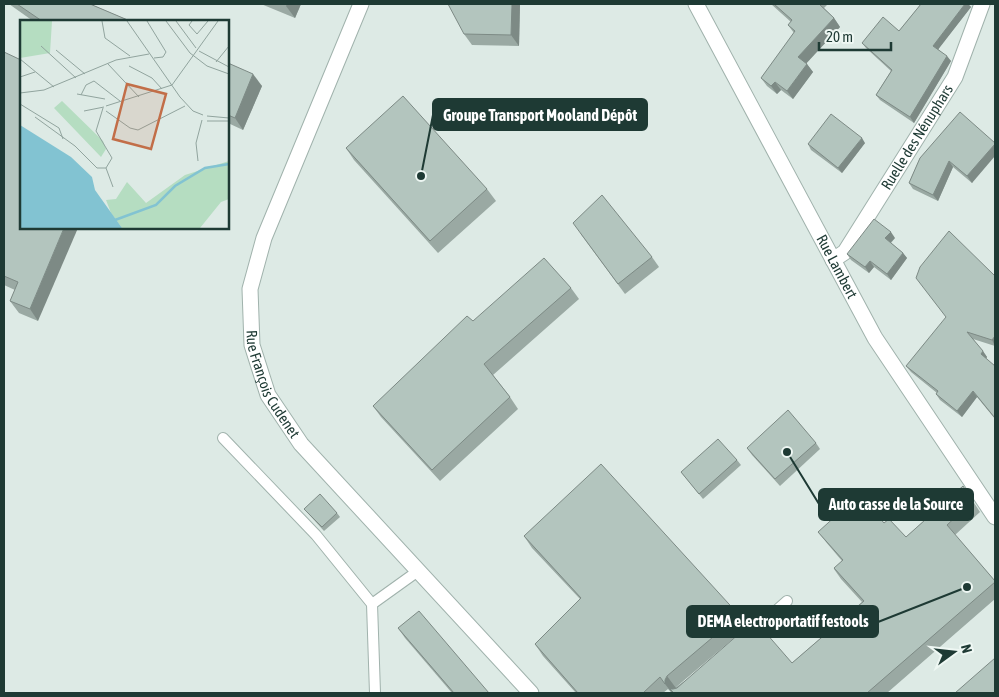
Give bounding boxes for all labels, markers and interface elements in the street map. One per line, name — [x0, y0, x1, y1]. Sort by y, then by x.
inset map — [20, 20, 229, 229]
scale bar — [819, 20, 892, 52]
text: 20 m — [826, 28, 853, 45]
street label: Ruelle des Nénuphars — [877, 81, 956, 193]
callout: Groupe Transport Mooland Dépôt — [433, 99, 647, 130]
text: Groupe Transport Mooland Dépôt — [443, 106, 637, 124]
street label: Rue Lambert — [813, 232, 861, 301]
street label: Rue François Cudenet — [243, 330, 303, 441]
callout: Auto casse de la Source — [819, 489, 973, 520]
text: Auto casse de la Source — [828, 495, 963, 513]
callout: DEMA electroportatif festools — [687, 606, 878, 637]
text: DEMA electroportatif festools — [697, 612, 869, 630]
north arrow — [929, 627, 979, 677]
text: N — [958, 643, 975, 655]

